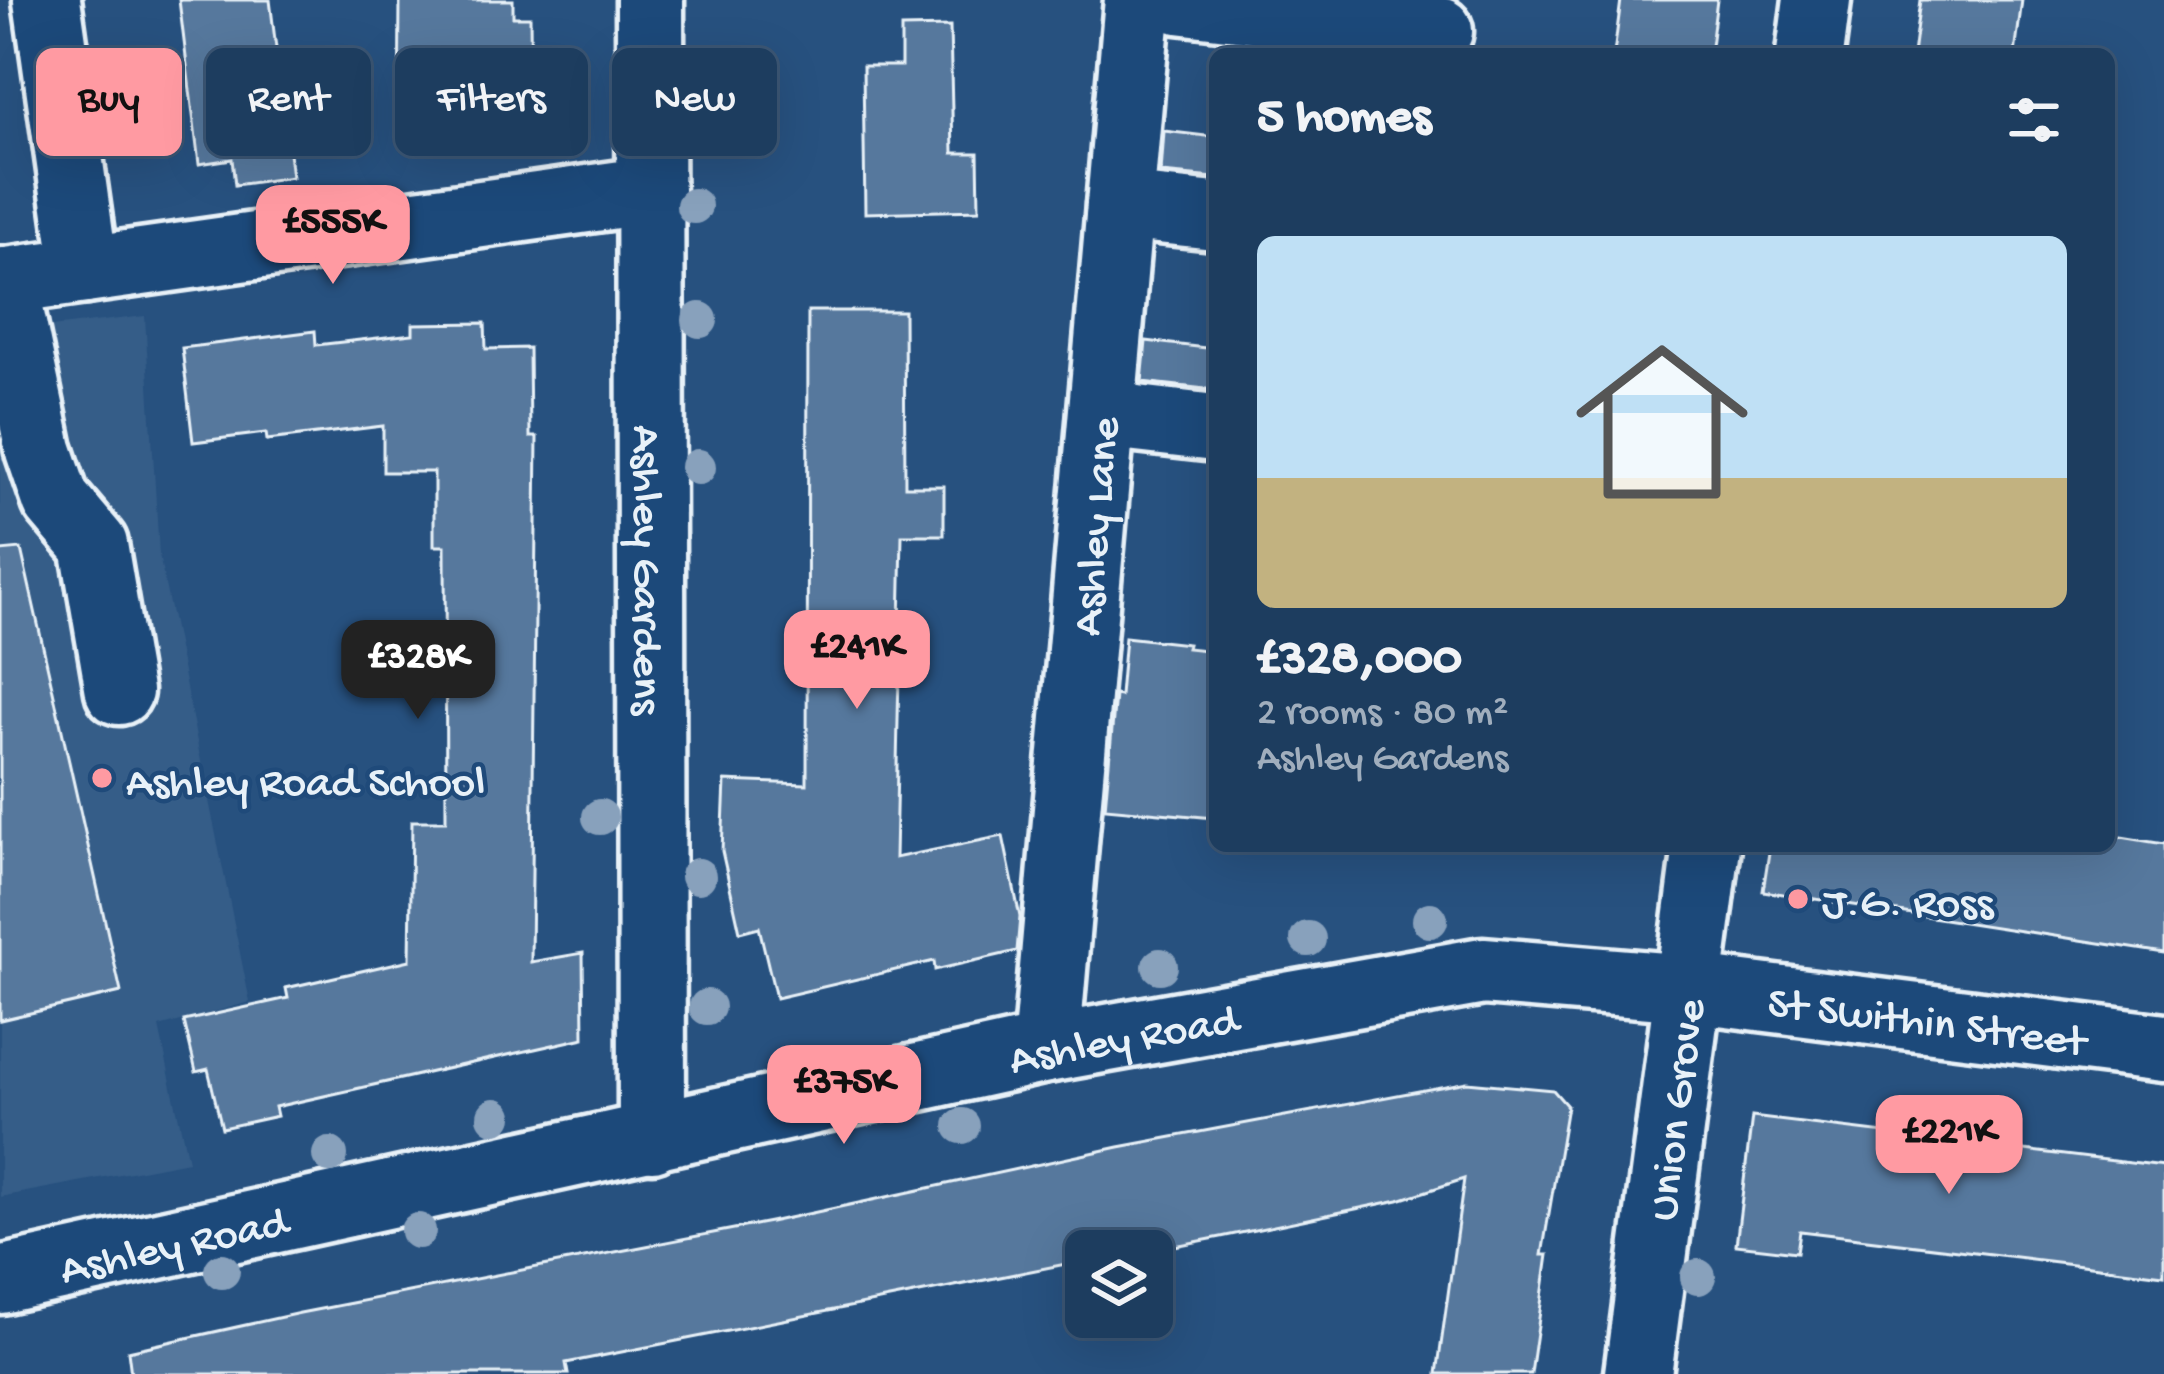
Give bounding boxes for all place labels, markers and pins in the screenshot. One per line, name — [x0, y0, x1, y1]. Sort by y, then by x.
pin: £555K — [249, 185, 417, 287]
pin: £241K — [773, 610, 941, 712]
pin: £328K — [334, 620, 502, 722]
place label: Ashley Road School — [126, 759, 485, 812]
marker: Ashley Road School — [89, 765, 115, 791]
place label: J.G. Ross — [1822, 880, 1995, 933]
marker: J.G. Ross — [1785, 886, 1811, 912]
pin: £375K — [760, 1045, 928, 1147]
pin: £221K — [1865, 1095, 2033, 1197]

